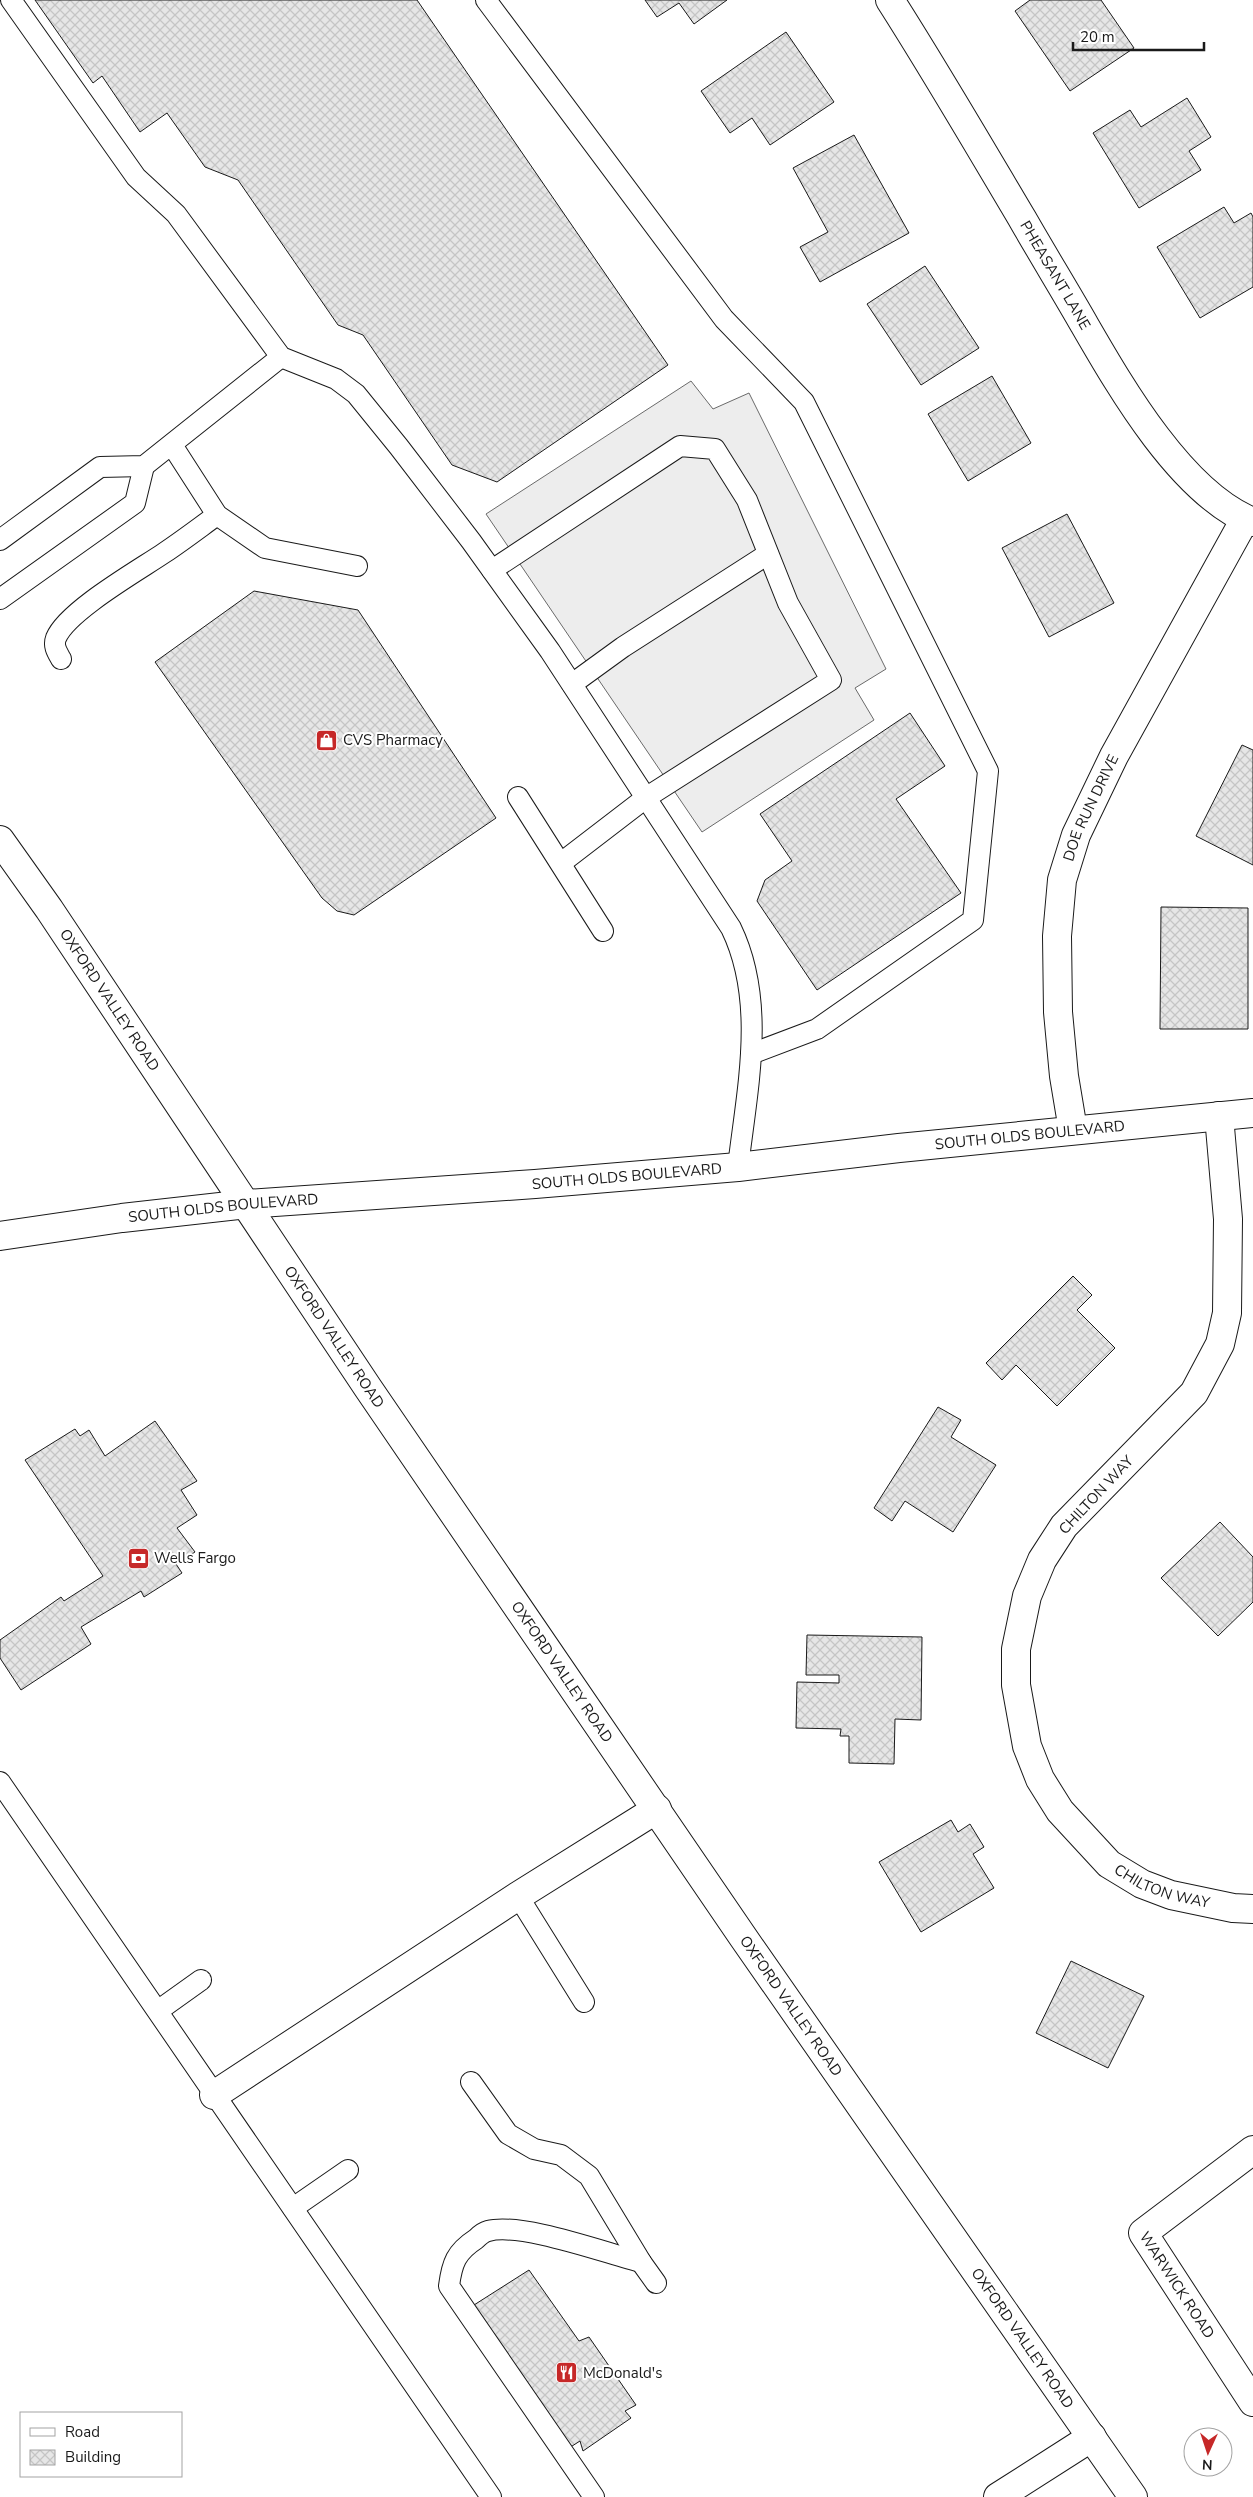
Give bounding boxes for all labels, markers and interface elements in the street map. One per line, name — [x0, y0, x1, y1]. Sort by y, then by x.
scale bar — [1073, 20, 1204, 52]
text: 20 m — [1080, 27, 1115, 47]
street label: PHEASANT LANE — [1016, 217, 1095, 333]
shop icon: CVS Pharmacy — [315, 728, 339, 752]
place label: CVS Pharmacy — [343, 730, 443, 750]
street label: DOE RUN DRIVE — [1058, 751, 1123, 864]
street label: OXFORD VALLEY ROAD — [55, 925, 164, 1075]
street label: SOUTH OLDS BOULEVARD — [934, 1116, 1126, 1154]
street label: SOUTH OLDS BOULEVARD — [531, 1158, 723, 1194]
street label: SOUTH OLDS BOULEVARD — [127, 1189, 319, 1227]
street label: OXFORD VALLEY ROAD — [279, 1262, 389, 1412]
street label: CHILTON WAY — [1054, 1450, 1138, 1539]
bank icon: Wells Fargo — [126, 1546, 150, 1570]
place label: Wells Fargo — [154, 1548, 236, 1568]
street label: OXFORD VALLEY ROAD — [507, 1597, 617, 1747]
street label: CHILTON WAY — [1111, 1860, 1213, 1913]
street label: OXFORD VALLEY ROAD — [735, 1932, 847, 2080]
street label: WARWICK ROAD — [1135, 2228, 1219, 2342]
street label: OXFORD VALLEY ROAD — [967, 2264, 1078, 2413]
restaurant icon: McDonald's — [555, 2361, 579, 2385]
place label: McDonald's — [583, 2363, 662, 2383]
legend — [20, 2412, 182, 2477]
text: Road — [65, 2422, 100, 2442]
north arrow — [1183, 2427, 1233, 2477]
text: Building — [65, 2447, 121, 2467]
text: N — [1202, 2455, 1213, 2474]

